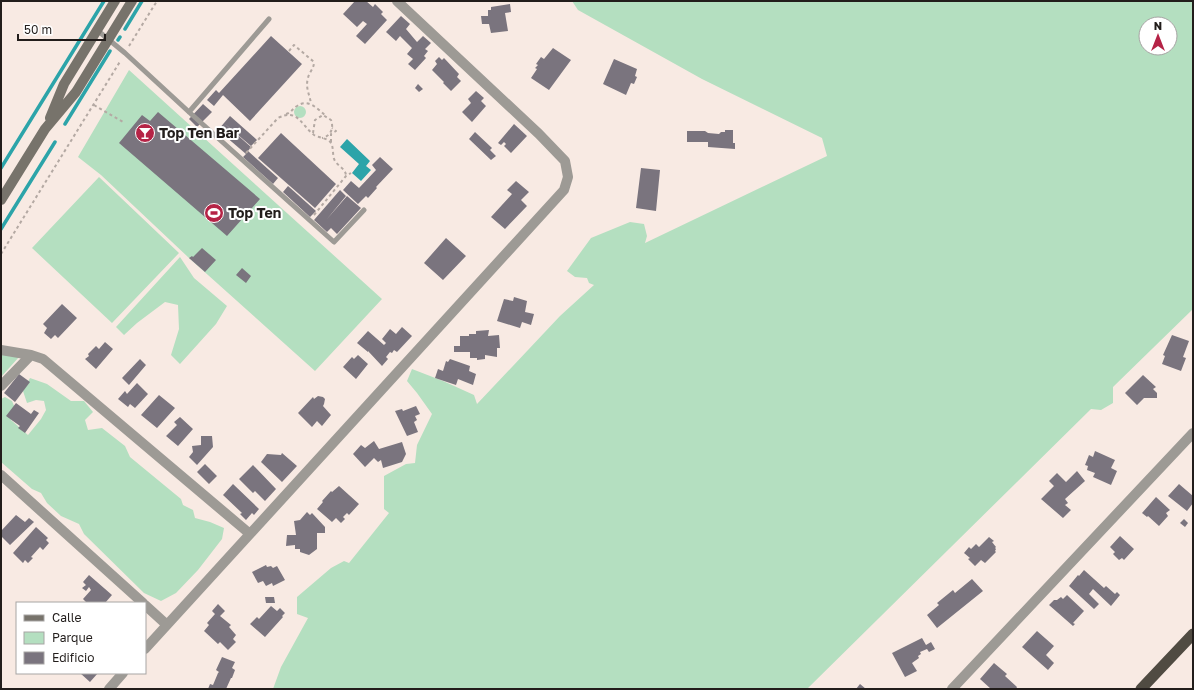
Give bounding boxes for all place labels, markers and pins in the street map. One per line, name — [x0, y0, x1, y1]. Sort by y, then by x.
bar icon: Top Ten Bar — [134, 122, 156, 144]
place label: Top Ten Bar — [159, 124, 240, 141]
sports icon: Top Ten — [203, 202, 225, 224]
place label: Top Ten — [228, 204, 281, 221]

